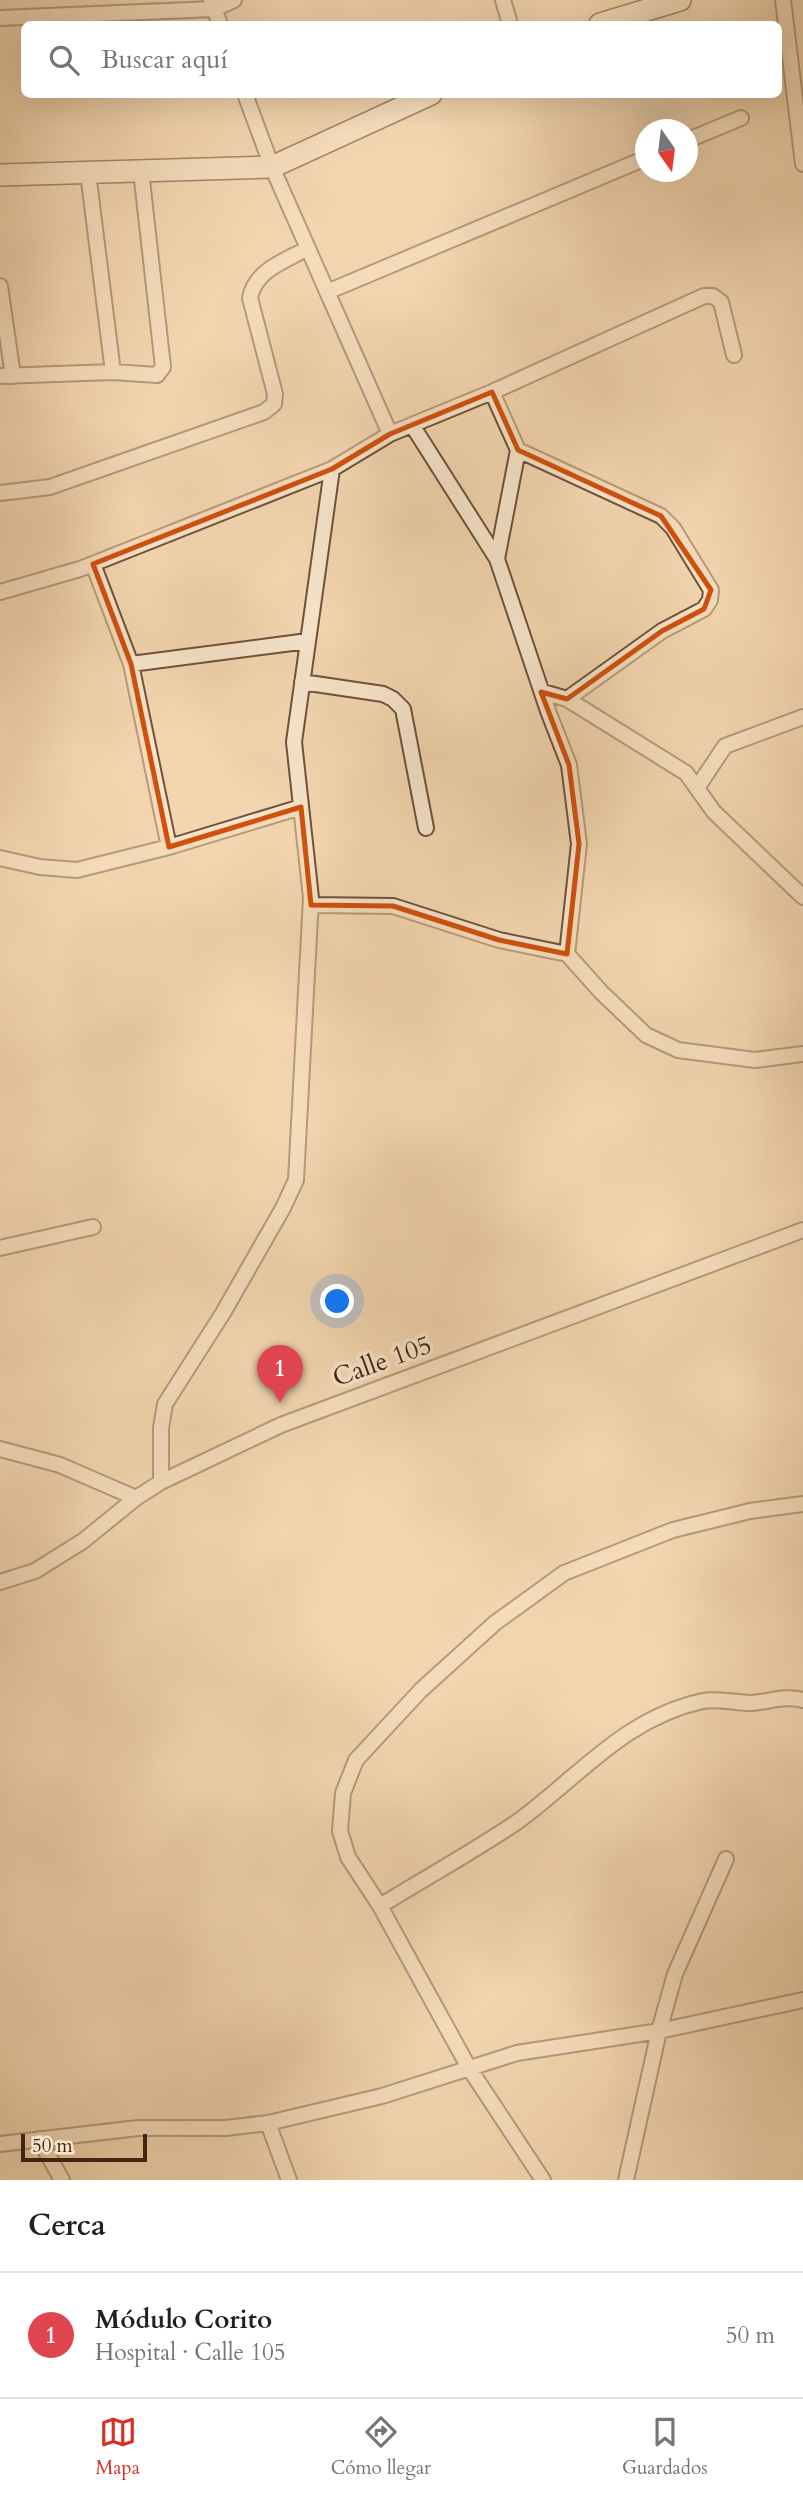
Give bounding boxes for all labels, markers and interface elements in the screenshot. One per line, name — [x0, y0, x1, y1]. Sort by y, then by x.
search box — [21, 21, 782, 98]
icon: search — [45, 41, 83, 79]
text: Buscar aquí — [101, 42, 228, 77]
north arrow — [635, 119, 698, 182]
your location — [320, 1284, 354, 1318]
street label: Calle 105 — [328, 1327, 436, 1395]
pin: 1 — [257, 1345, 303, 1403]
scale bar — [21, 2131, 147, 2163]
text: 50 m — [32, 2133, 73, 2159]
text: Cerca — [28, 2205, 106, 2246]
text: Módulo Corito — [95, 2302, 272, 2337]
text: 1 — [45, 2320, 57, 2351]
text: 50 m — [726, 2320, 775, 2351]
text: Hospital · Calle 105 — [95, 2337, 286, 2368]
tab: Mapa — [95, 2413, 140, 2481]
tab: Cómo llegar — [331, 2413, 431, 2481]
tab: Guardados — [622, 2413, 708, 2481]

